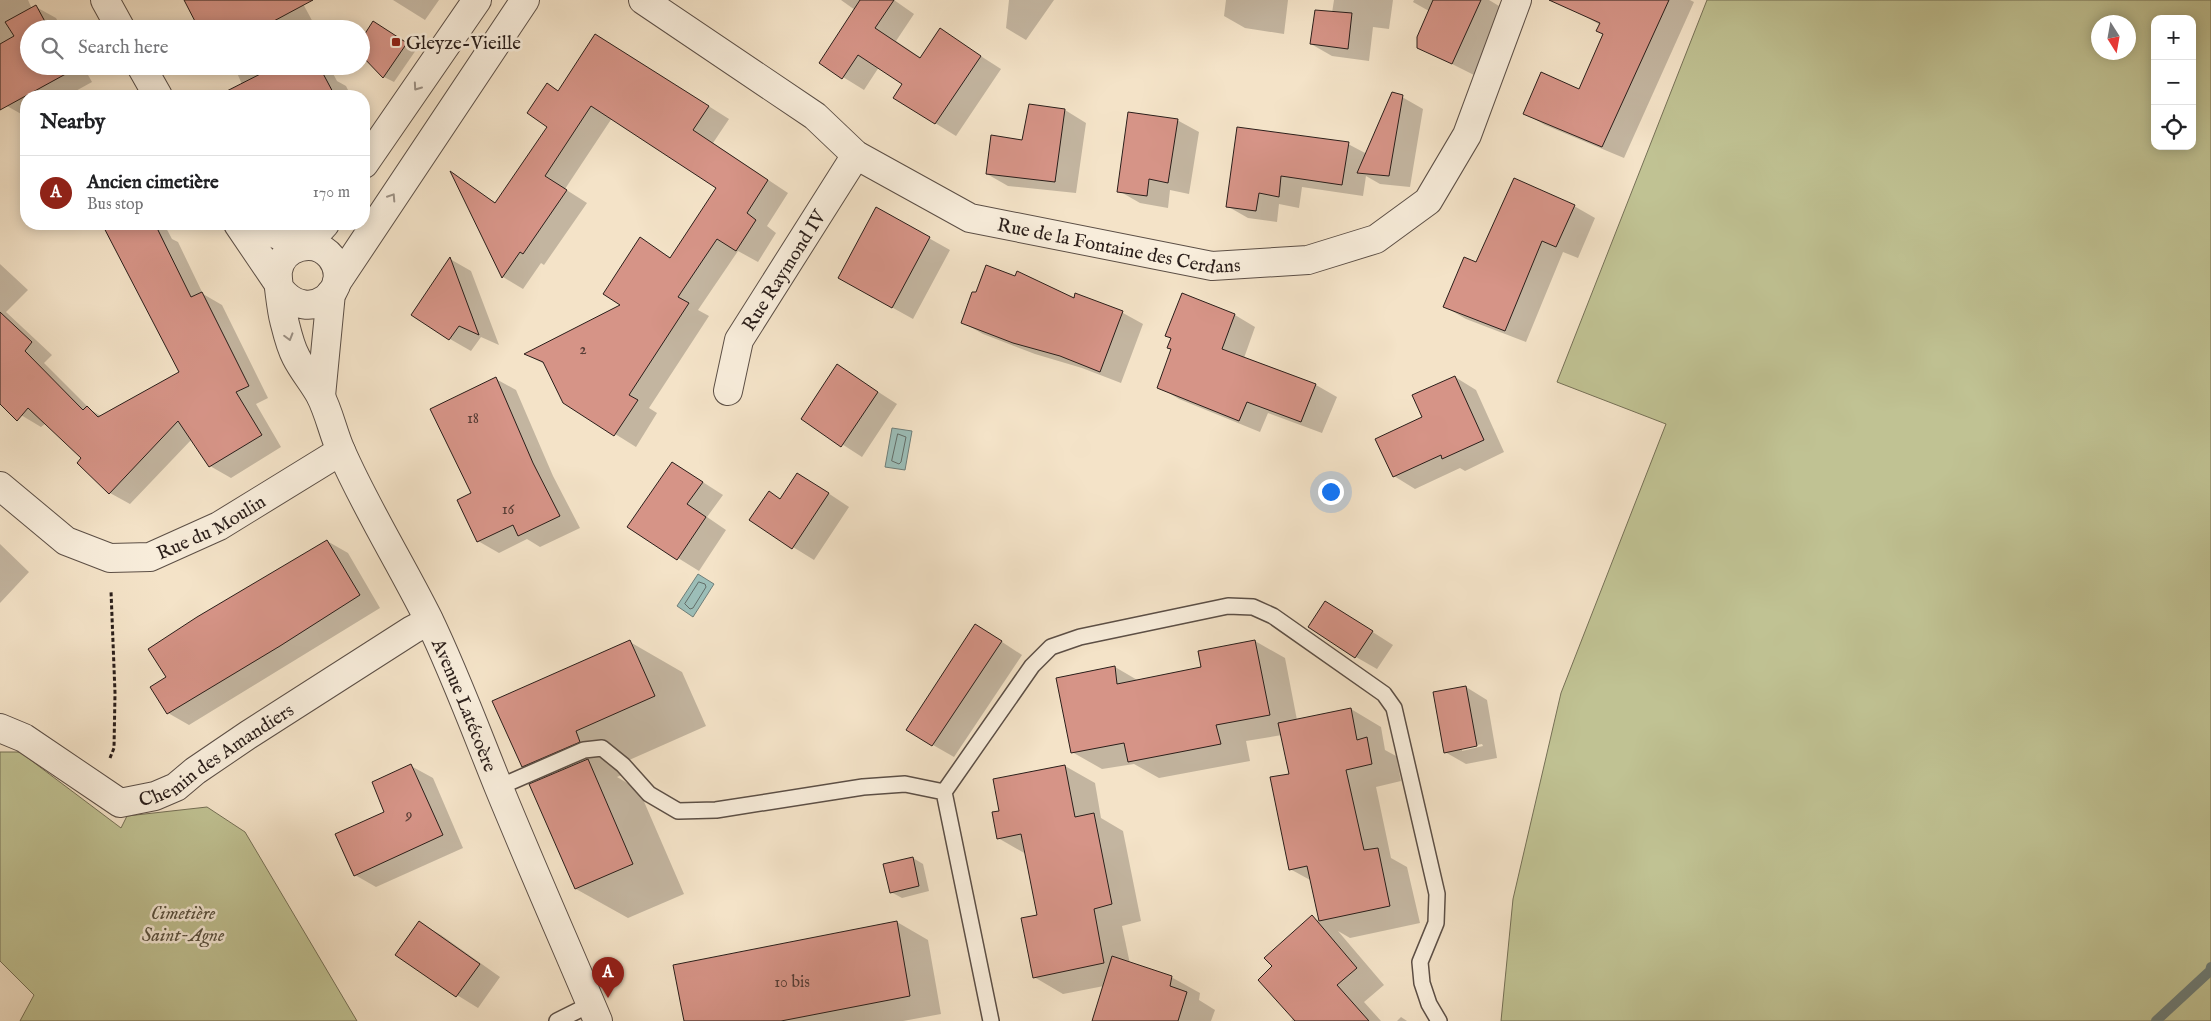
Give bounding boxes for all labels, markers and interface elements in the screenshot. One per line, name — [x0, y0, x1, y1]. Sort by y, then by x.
north arrow — [2091, 15, 2136, 60]
map controls — [2151, 15, 2196, 150]
button: + — [2151, 15, 2196, 60]
search box — [20, 20, 370, 75]
place label: Gleyze-Vieille — [406, 32, 521, 56]
icon: search — [38, 34, 66, 62]
text: Search here — [78, 36, 169, 60]
marker: Gleyze-Vieille — [390, 36, 402, 48]
button: − — [2151, 60, 2196, 105]
one-way arrow — [414, 81, 423, 91]
button: locate — [2151, 105, 2196, 150]
text: Nearby — [40, 109, 105, 136]
text: Ancien cimetière — [87, 171, 219, 195]
text: A — [51, 183, 61, 203]
text: 170 m — [313, 183, 350, 203]
one-way arrow — [386, 194, 395, 203]
text: Bus stop — [87, 195, 143, 215]
street label: Rue Raymond IV — [738, 206, 832, 336]
street label: Rue de la Fontaine des Cerdans — [995, 214, 1241, 281]
one-way arrow — [283, 333, 294, 342]
house number: 2 — [579, 340, 587, 360]
house number: 18 — [467, 409, 479, 429]
your location — [1318, 479, 1344, 505]
street label: Rue du Moulin — [153, 490, 271, 566]
house number: 16 — [502, 500, 515, 520]
street label: Avenue Latécoère — [425, 634, 501, 776]
street label: Chemin des Amandiers — [137, 699, 299, 813]
house number: 9 — [405, 806, 413, 826]
park label: Cimetière Saint-Agne — [142, 902, 225, 948]
pin: A — [592, 957, 624, 998]
house number: 10 bis — [774, 973, 810, 993]

